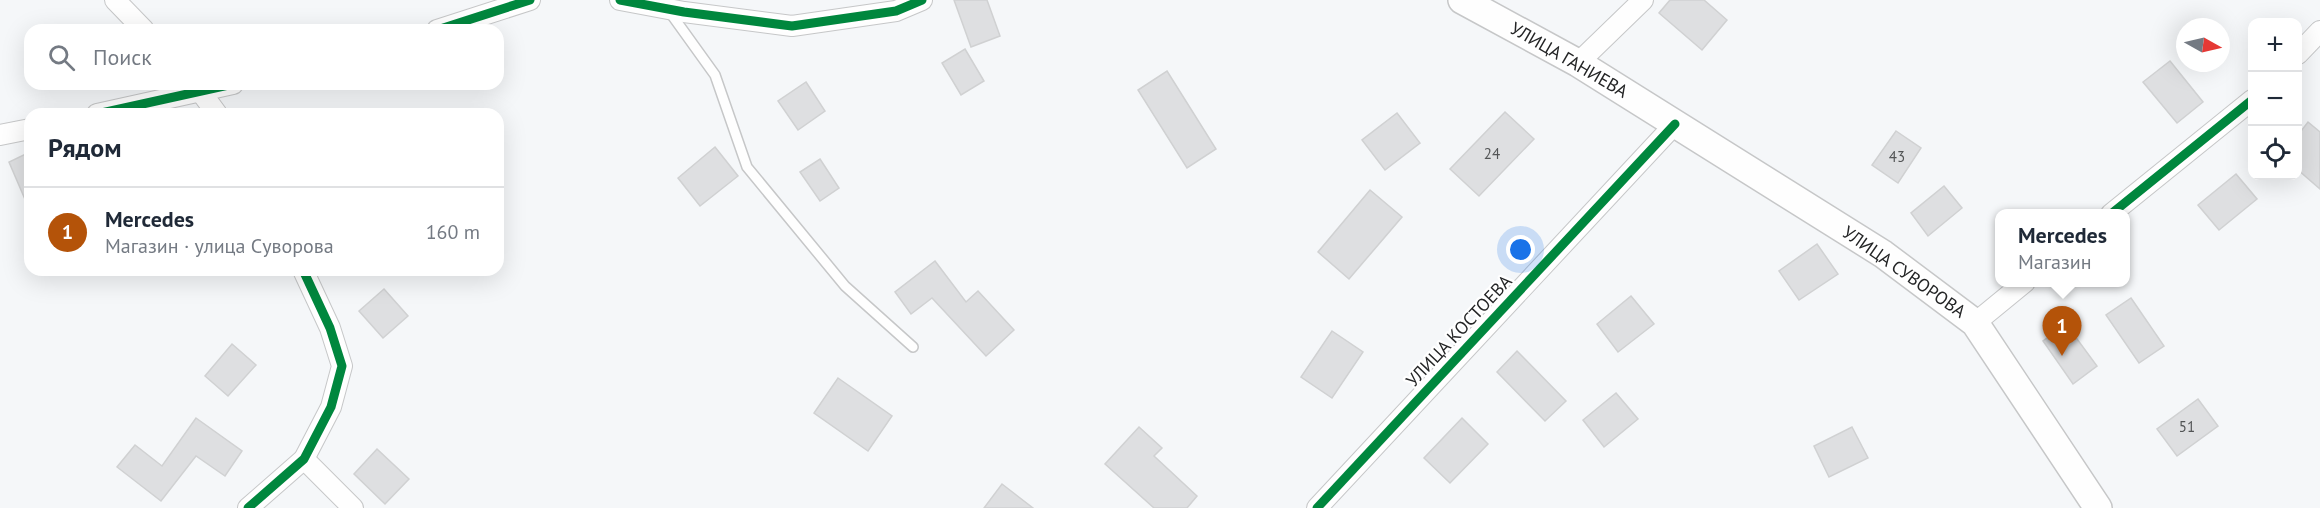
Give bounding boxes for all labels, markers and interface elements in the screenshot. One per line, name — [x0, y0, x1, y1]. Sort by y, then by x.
street label: УЛИЦА ГАНИЕВА — [1506, 17, 1633, 103]
north arrow — [2176, 18, 2230, 72]
map controls — [2248, 18, 2302, 180]
button: + — [2248, 18, 2302, 72]
search box — [24, 24, 504, 90]
icon: search — [45, 41, 78, 74]
text: Поиск — [93, 43, 152, 71]
button: − — [2248, 72, 2302, 126]
button: locate — [2248, 126, 2302, 180]
text: Рядом — [48, 131, 122, 164]
house number: 24 — [1484, 144, 1500, 163]
house number: 43 — [1889, 147, 1905, 166]
text: Mercedes — [105, 205, 194, 233]
popup — [1995, 209, 2130, 287]
text: 1 — [62, 219, 73, 245]
text: 160 m — [426, 219, 480, 245]
street label: УЛИЦА СУВОРОВА — [1838, 220, 1971, 323]
text: Mercedes — [2018, 221, 2107, 249]
text: Магазин · улица Суворова — [105, 233, 334, 259]
your location — [1506, 235, 1535, 264]
text: Магазин — [2018, 249, 2092, 275]
street label: УЛИЦА КОСТОЕВА — [1401, 269, 1517, 392]
pin: 1 — [2042, 306, 2082, 356]
house number: 51 — [2179, 417, 2195, 436]

